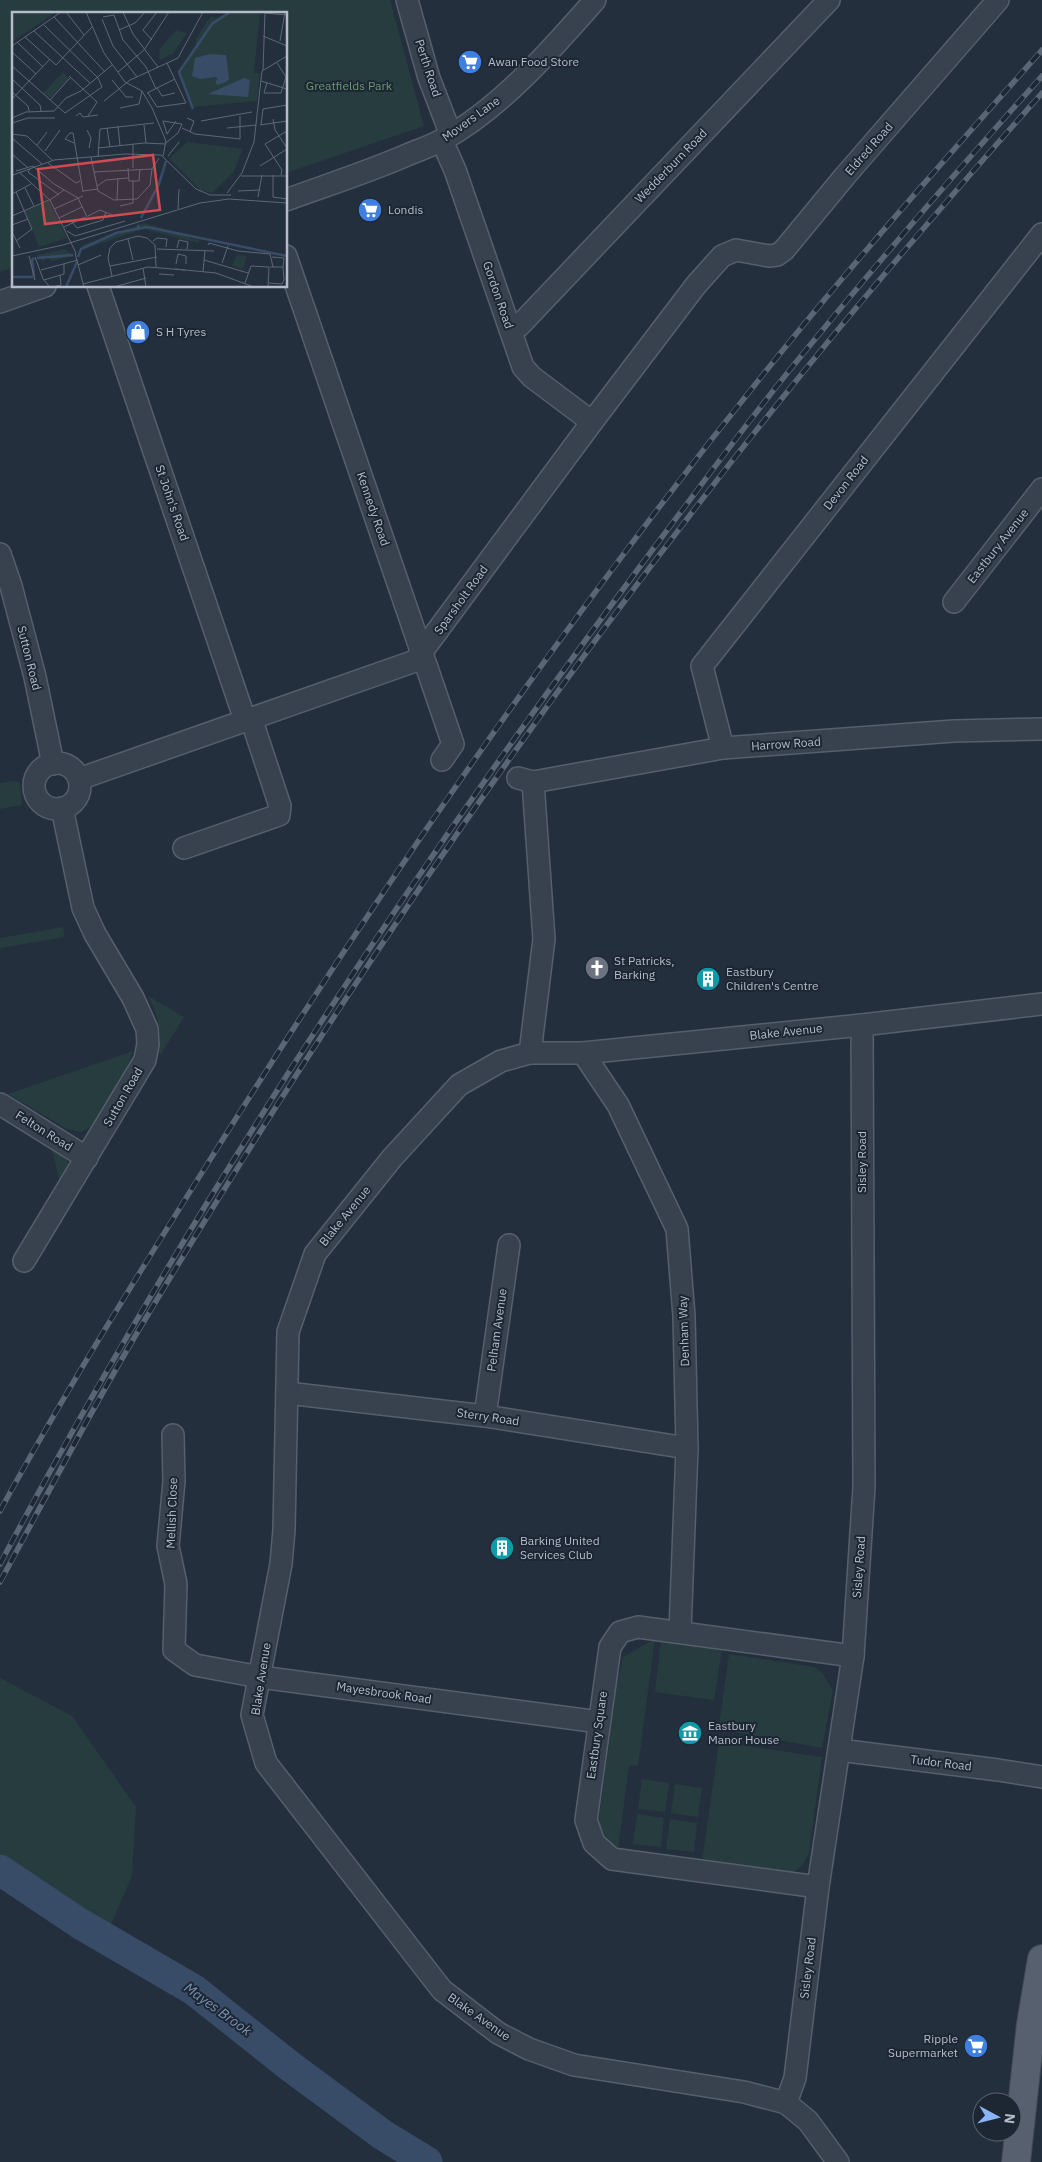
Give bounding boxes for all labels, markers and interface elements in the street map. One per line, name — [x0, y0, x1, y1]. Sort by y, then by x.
inset map — [12, 12, 288, 288]
street label: Perth Road — [412, 37, 445, 98]
supermarket icon: Awan Food Store — [457, 49, 483, 75]
place label: Awan Food Store — [488, 54, 580, 69]
park label: Greatfields Park — [306, 78, 393, 93]
street label: Movers Lane — [439, 92, 503, 145]
street label: Eldred Road — [841, 119, 896, 178]
street label: Wedderburn Road — [631, 125, 710, 206]
supermarket icon: Londis — [357, 197, 383, 223]
place label: Londis — [388, 202, 423, 217]
street label: Gordon Road — [480, 259, 517, 331]
shop icon: S H Tyres — [125, 319, 151, 345]
place label: S H Tyres — [156, 324, 206, 339]
street label: Devon Road — [820, 453, 871, 513]
street label: St John's Road — [152, 463, 193, 543]
street label: Kennedy Road — [354, 470, 393, 548]
street label: Eastbury Avenue — [964, 505, 1032, 586]
street label: Sparsholt Road — [430, 562, 491, 637]
street label: Sutton Road — [14, 624, 45, 692]
street label: Harrow Road — [751, 734, 821, 753]
place label: St Patricks, Barking — [614, 953, 674, 982]
church icon: St Patricks, Barking — [584, 955, 610, 981]
place label: Eastbury Children's Centre — [726, 964, 819, 993]
building icon: Eastbury Children's Centre — [695, 966, 721, 992]
street label: Blake Avenue — [749, 1020, 823, 1043]
street label: Sutton Road — [100, 1064, 146, 1129]
street label: Felton Road — [13, 1107, 76, 1154]
street label: Sisley Road — [854, 1131, 869, 1193]
street label: Blake Avenue — [316, 1182, 374, 1249]
street label: Pelham Avenue — [483, 1287, 510, 1372]
street label: Denham Way — [675, 1295, 692, 1367]
street label: Sterry Road — [456, 1405, 520, 1428]
street label: Mellish Close — [163, 1477, 180, 1549]
place label: Barking United Services Club — [520, 1533, 600, 1562]
building icon: Barking United Services Club — [489, 1535, 515, 1561]
street label: Sisley Road — [849, 1536, 868, 1598]
street label: Blake Avenue — [247, 1641, 274, 1716]
street label: Mayesbrook Road — [336, 1678, 433, 1707]
street label: Eastbury Square — [583, 1690, 610, 1780]
place label: Eastbury Manor House — [708, 1718, 780, 1747]
museum icon: Eastbury Manor House — [677, 1720, 703, 1746]
street label: Tudor Road — [910, 1751, 973, 1774]
street label: Sisley Road — [796, 1936, 819, 2000]
water label: Mayes Brook — [181, 1978, 256, 2040]
street label: Blake Avenue — [445, 1989, 514, 2044]
place label: Ripple Supermarket — [888, 2031, 958, 2060]
supermarket icon: Ripple Supermarket — [963, 2033, 989, 2059]
north arrow — [972, 2092, 1022, 2142]
text: N — [1000, 2112, 1019, 2125]

